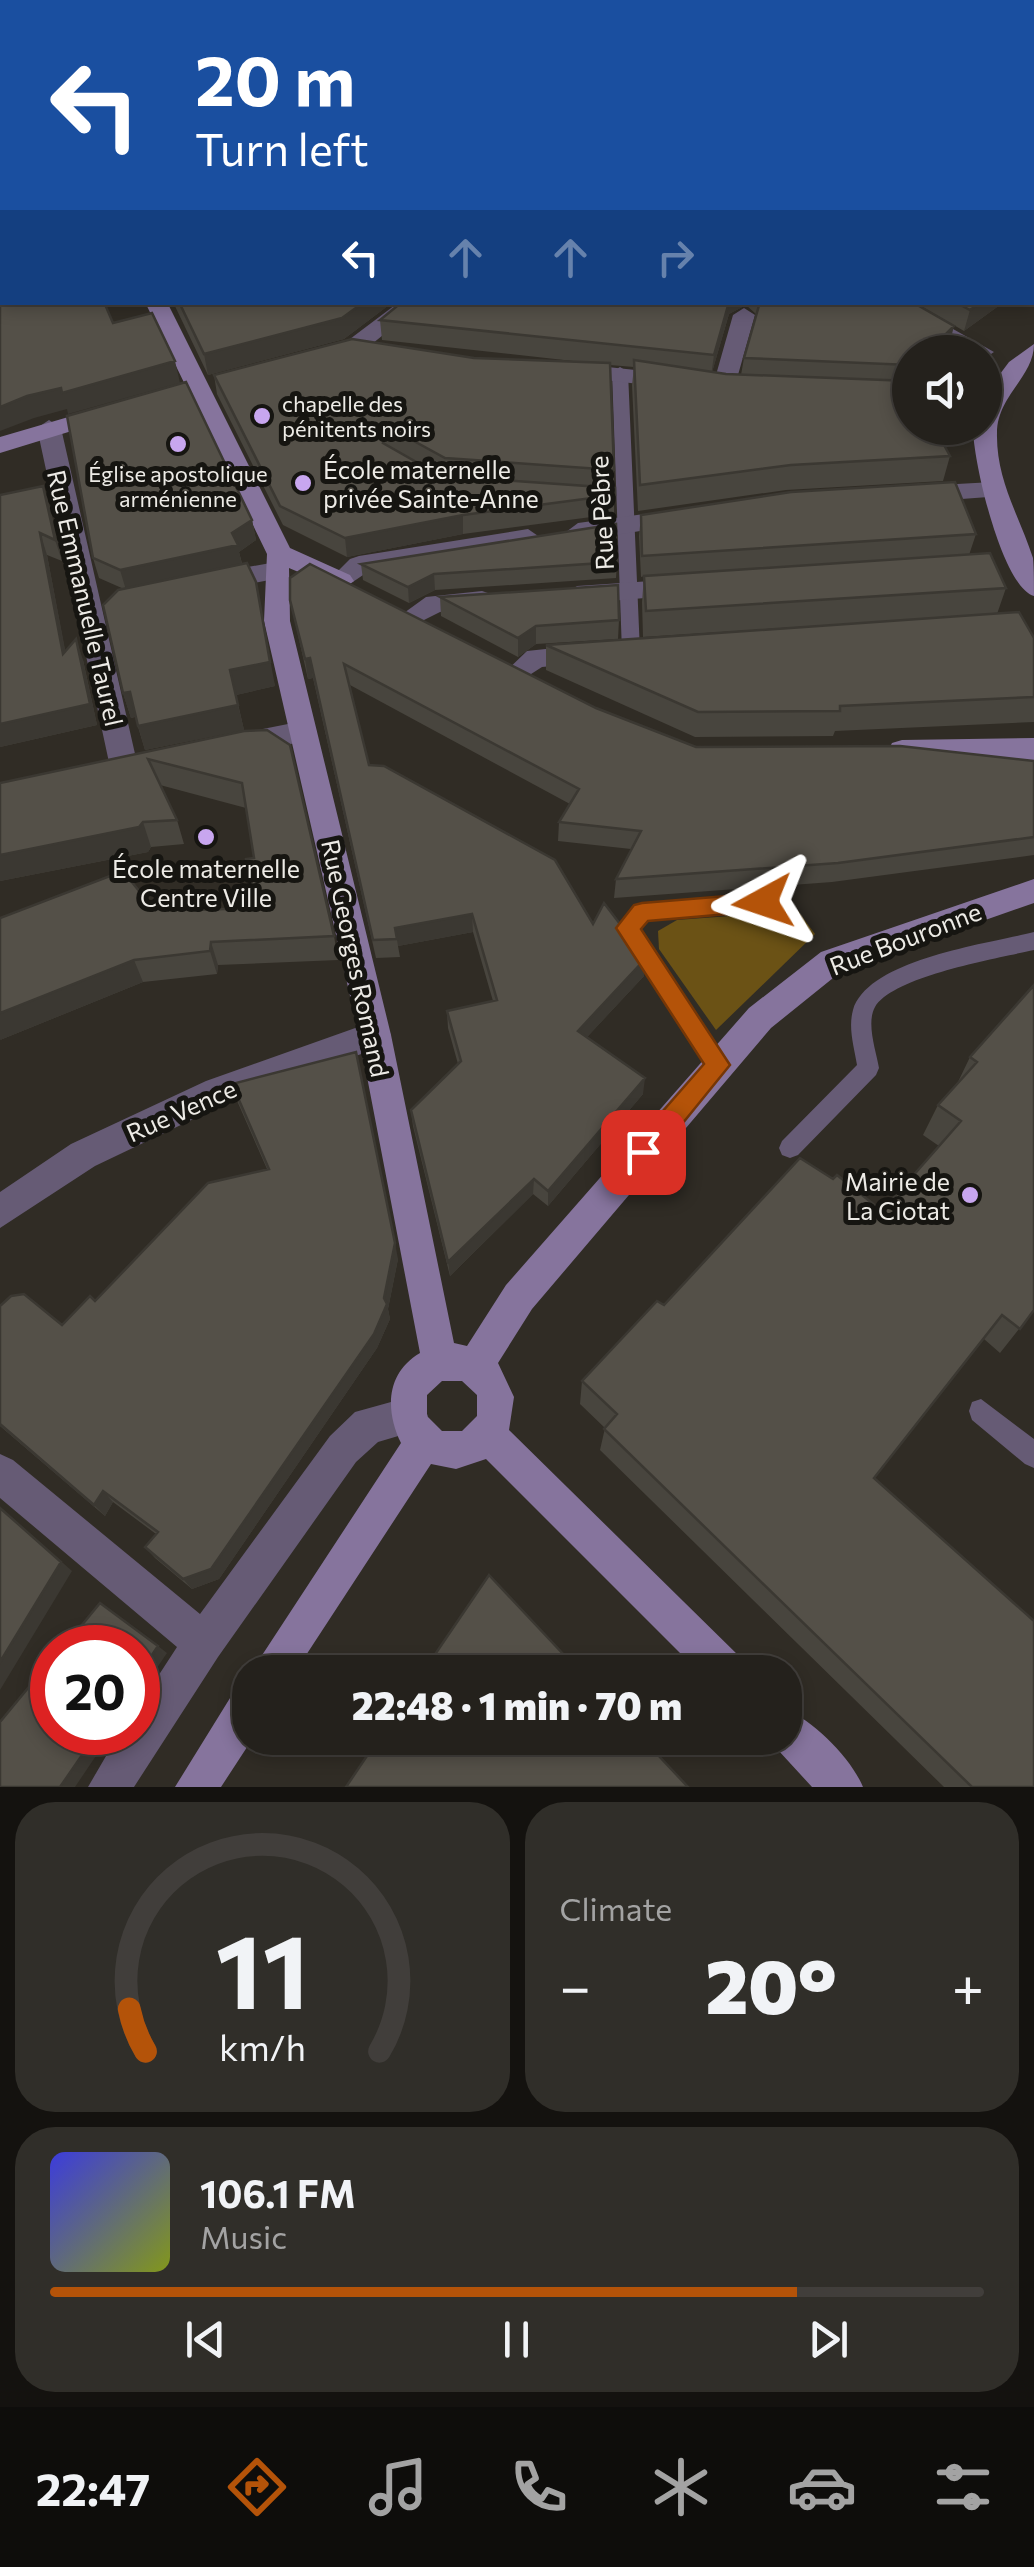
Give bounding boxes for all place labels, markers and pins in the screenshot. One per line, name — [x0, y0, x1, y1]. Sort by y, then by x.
place label: chapelle des pénitents noirs — [282, 390, 431, 442]
marker: chapelle des pénitents noirs — [251, 405, 273, 427]
marker: Église apostolique arménienne — [167, 433, 189, 455]
place label: École maternelle privée Sainte-Anne — [323, 454, 539, 513]
place label: Église apostolique arménienne — [88, 460, 268, 512]
marker: École maternelle privée Sainte-Anne — [292, 472, 314, 494]
marker: École maternelle Centre Ville — [195, 826, 217, 848]
place label: École maternelle Centre Ville — [112, 853, 300, 912]
pin — [601, 1110, 686, 1195]
place label: Mairie de La Ciotat — [845, 1166, 950, 1225]
marker: Mairie de La Ciotat — [959, 1184, 981, 1206]

